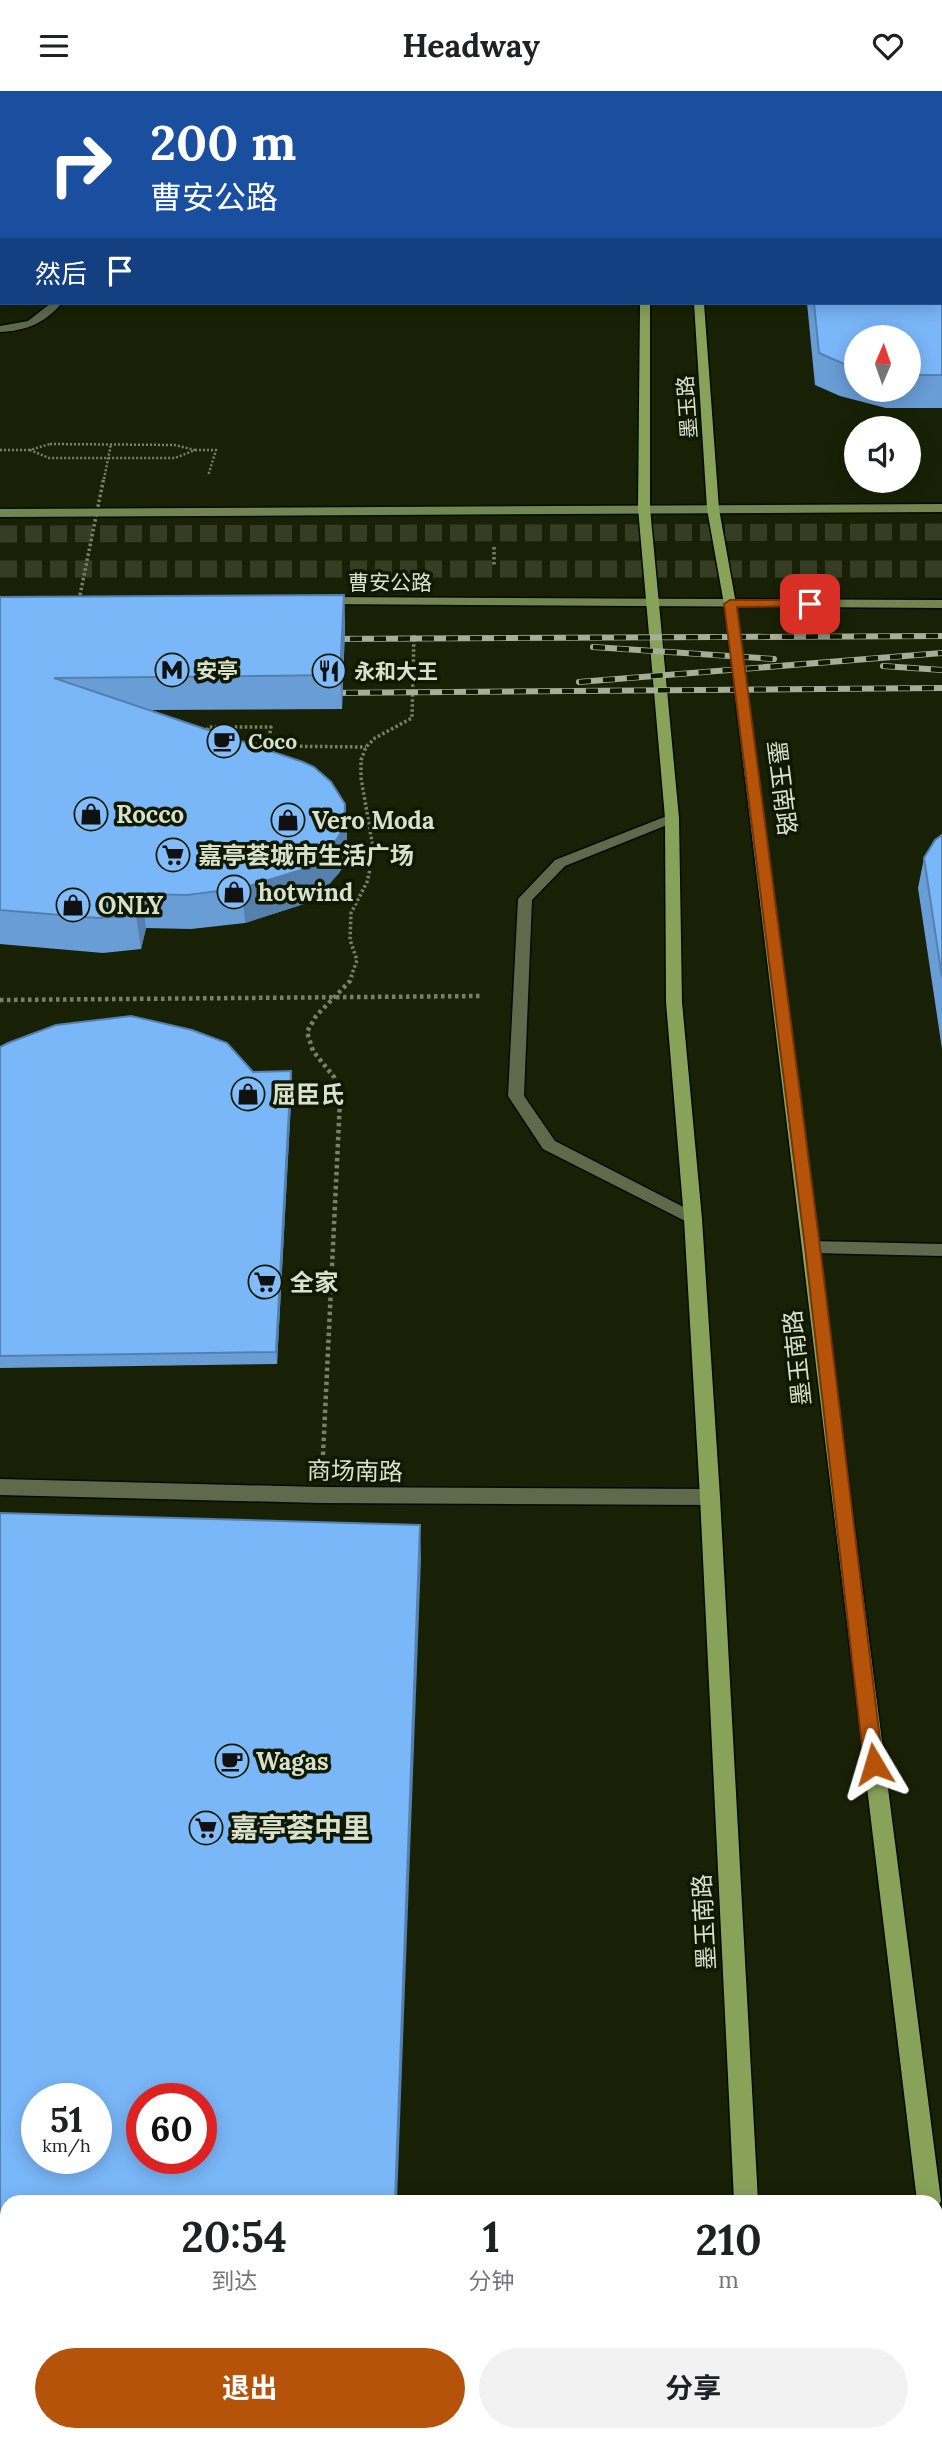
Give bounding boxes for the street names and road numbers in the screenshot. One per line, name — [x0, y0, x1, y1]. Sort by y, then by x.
street label: 墨玉路 — [671, 375, 703, 439]
street label: 曹安公路 — [348, 569, 432, 596]
street label: 墨玉南路 — [761, 738, 803, 838]
street label: 墨玉南路 — [777, 1309, 817, 1407]
street label: 商场南路 — [307, 1455, 403, 1487]
street label: 墨玉南路 — [686, 1873, 722, 1971]

